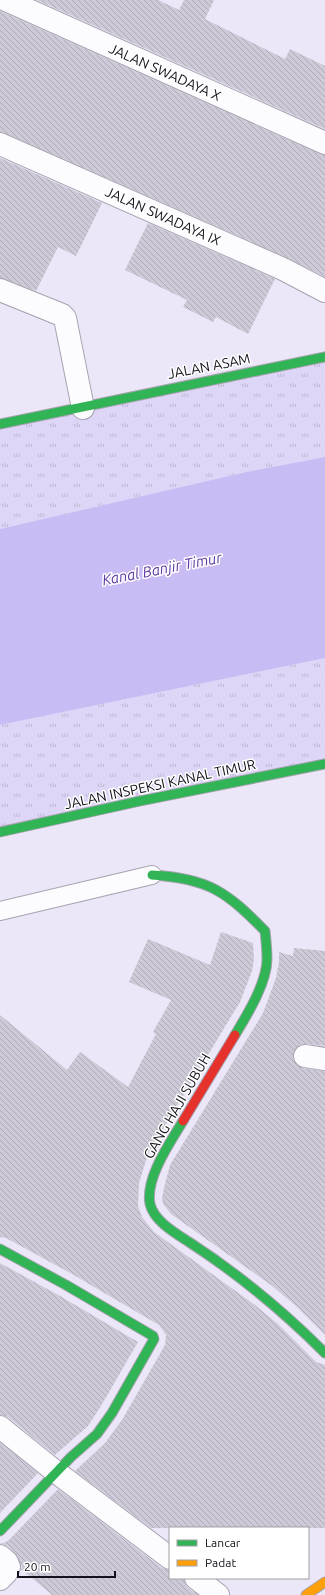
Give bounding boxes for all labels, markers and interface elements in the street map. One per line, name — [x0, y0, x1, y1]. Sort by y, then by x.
street label: JALAN SWADAYA X — [107, 40, 224, 104]
street label: JALAN SWADAYA IX — [103, 183, 223, 249]
street label: JALAN ASAM — [166, 350, 252, 382]
water label: Kanal Banjir Timur — [101, 548, 224, 588]
street label: JALAN INSPEKSI KANAL TIMUR — [63, 756, 257, 812]
street label: GANG HAJI SUBUH — [140, 1051, 214, 1161]
legend — [169, 1527, 309, 1579]
text: Lancar — [205, 1536, 241, 1549]
scale bar — [18, 1553, 115, 1579]
text: Padat — [205, 1556, 236, 1569]
text: 20 m — [24, 1560, 51, 1573]

